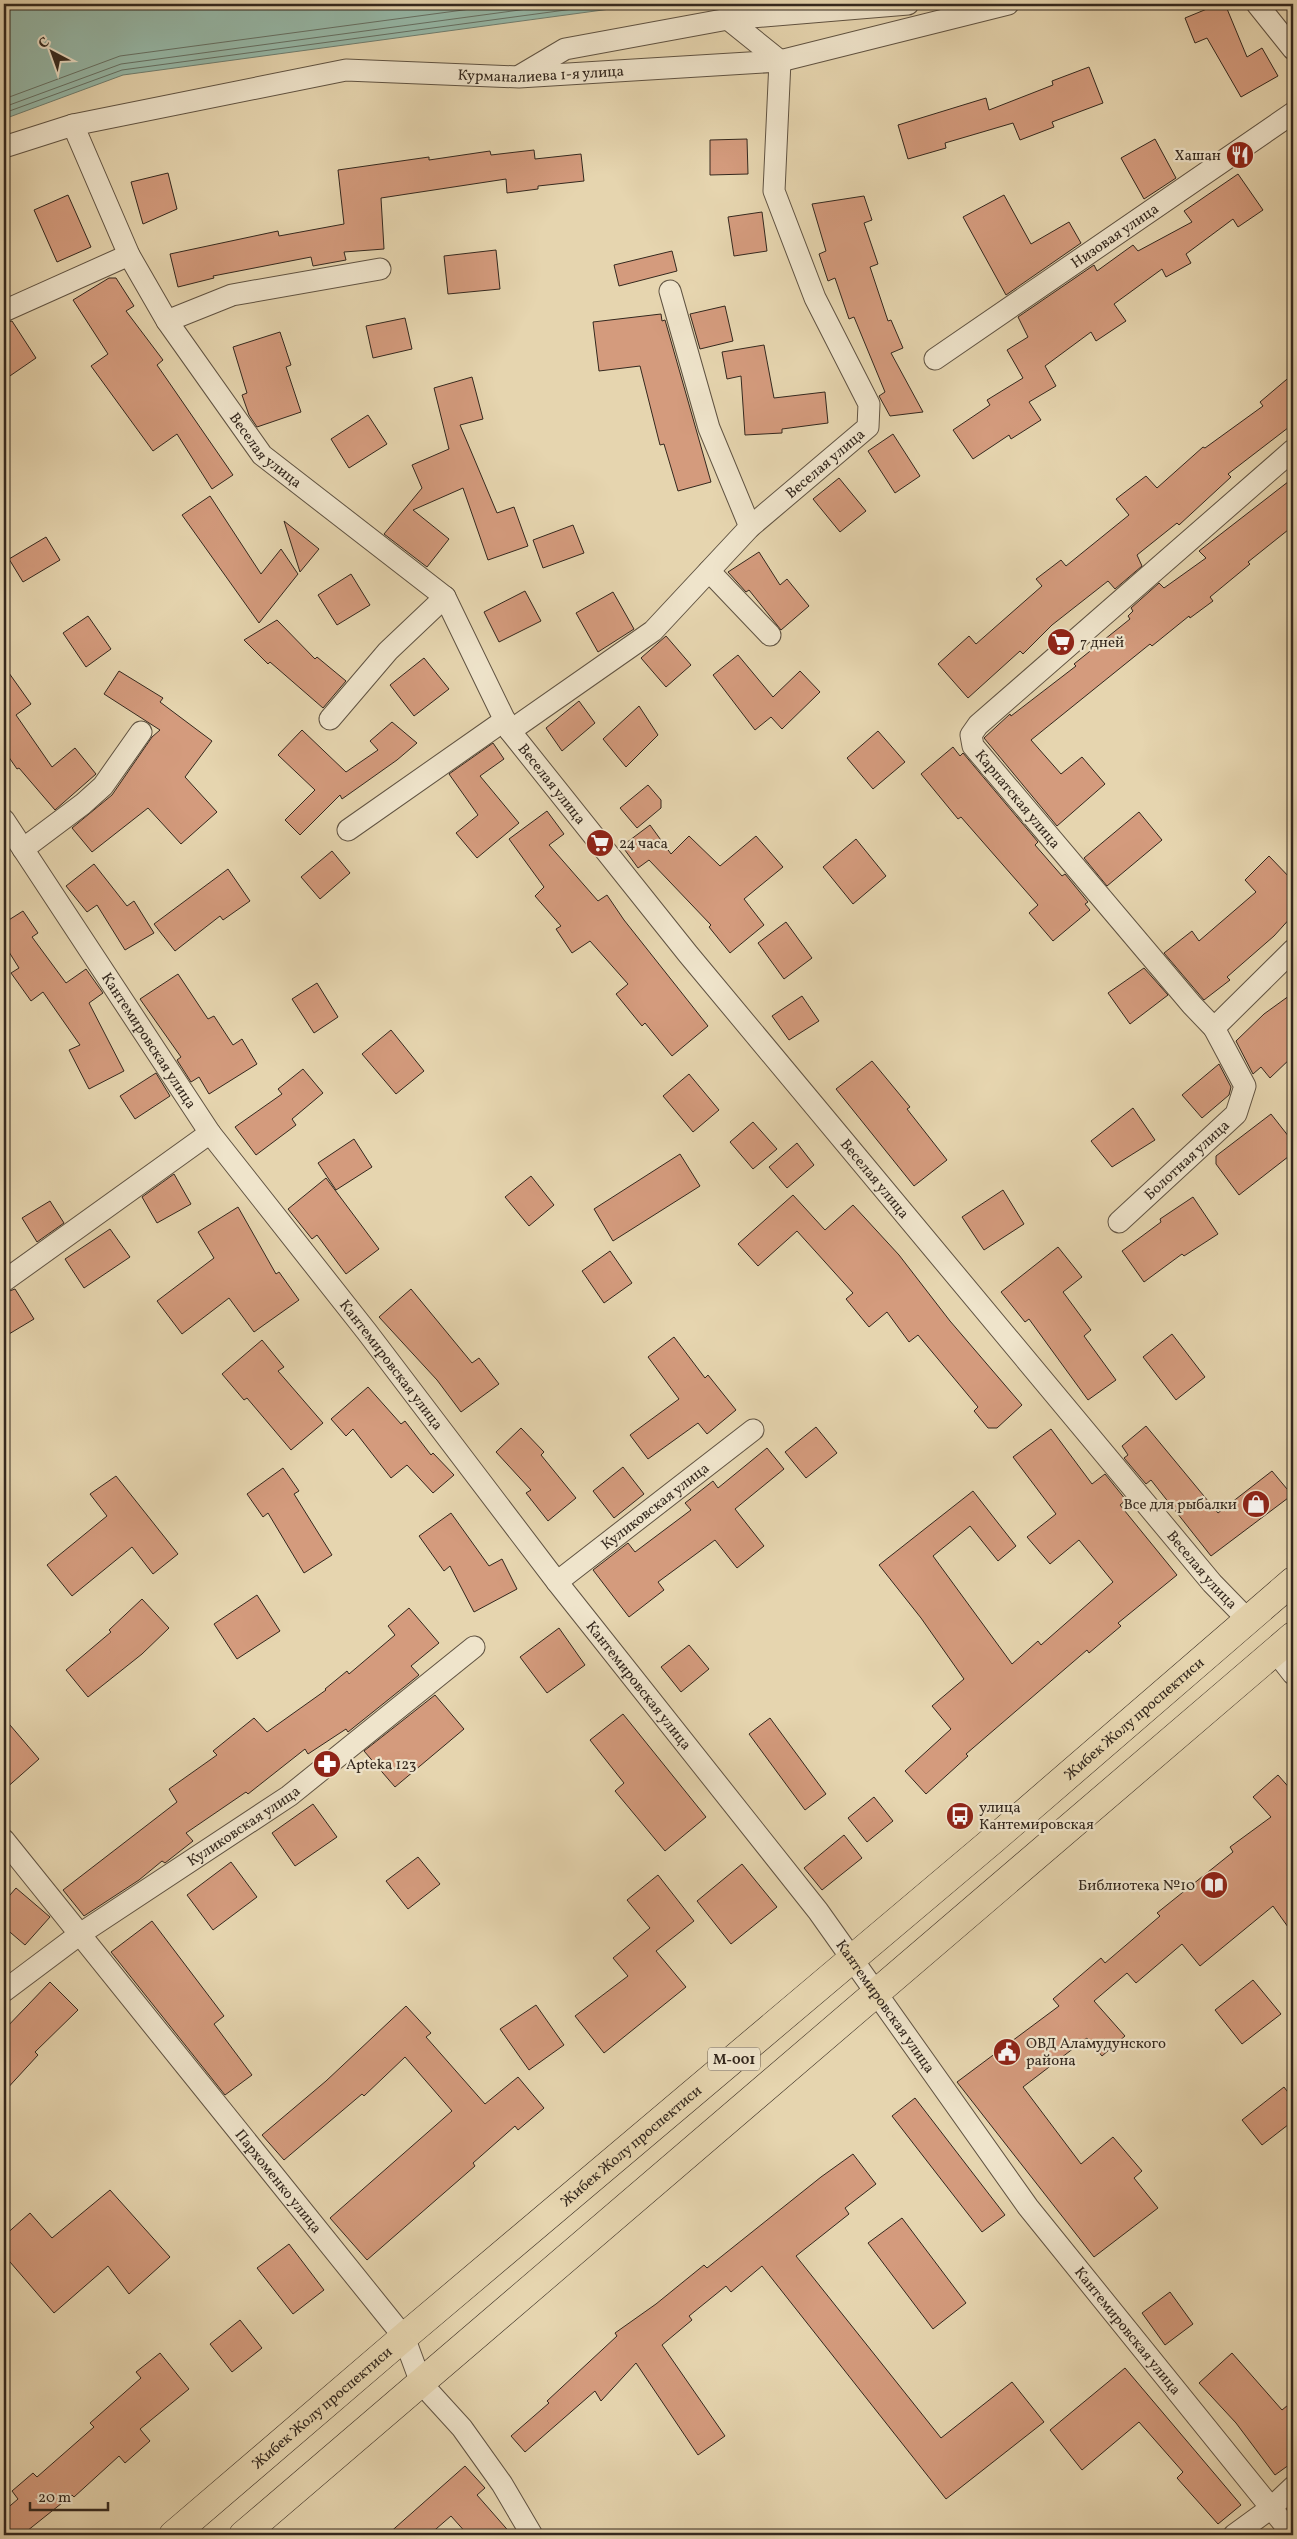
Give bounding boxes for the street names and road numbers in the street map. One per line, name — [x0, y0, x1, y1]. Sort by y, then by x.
street label: Курманалиева 1-я улица — [457, 62, 625, 89]
street label: Низовая улица — [1067, 199, 1164, 274]
street label: Веселая улица — [223, 409, 306, 494]
street label: Веселая улица — [782, 425, 870, 504]
street label: Веселая улица — [512, 740, 590, 830]
street label: Карпатская улица — [969, 746, 1064, 854]
street label: Кантемировская улица — [95, 969, 200, 1114]
street label: Болотная улица — [1140, 1116, 1235, 1206]
street label: Веселая улица — [834, 1135, 913, 1224]
street label: Кантемировская улица — [333, 1296, 447, 1435]
street label: Куликовская улица — [597, 1458, 714, 1556]
street label: Веселая улица — [1161, 1527, 1241, 1615]
street label: Кантемировская улица — [580, 1617, 696, 1755]
street label: Жибек Жолу проспектиси — [1060, 1653, 1209, 1786]
street label: Куликовская улица — [184, 1782, 305, 1872]
street label: Кантемировская улица — [830, 1936, 939, 2078]
road number: М-001 — [708, 2048, 760, 2070]
street label: Жибек Жолу проспектиси — [557, 2081, 707, 2212]
street label: Пархоменко улица — [229, 2126, 326, 2239]
street label: Кантемировская улица — [1068, 2263, 1185, 2400]
street label: Жибек Жолу проспектиси — [248, 2342, 398, 2475]

